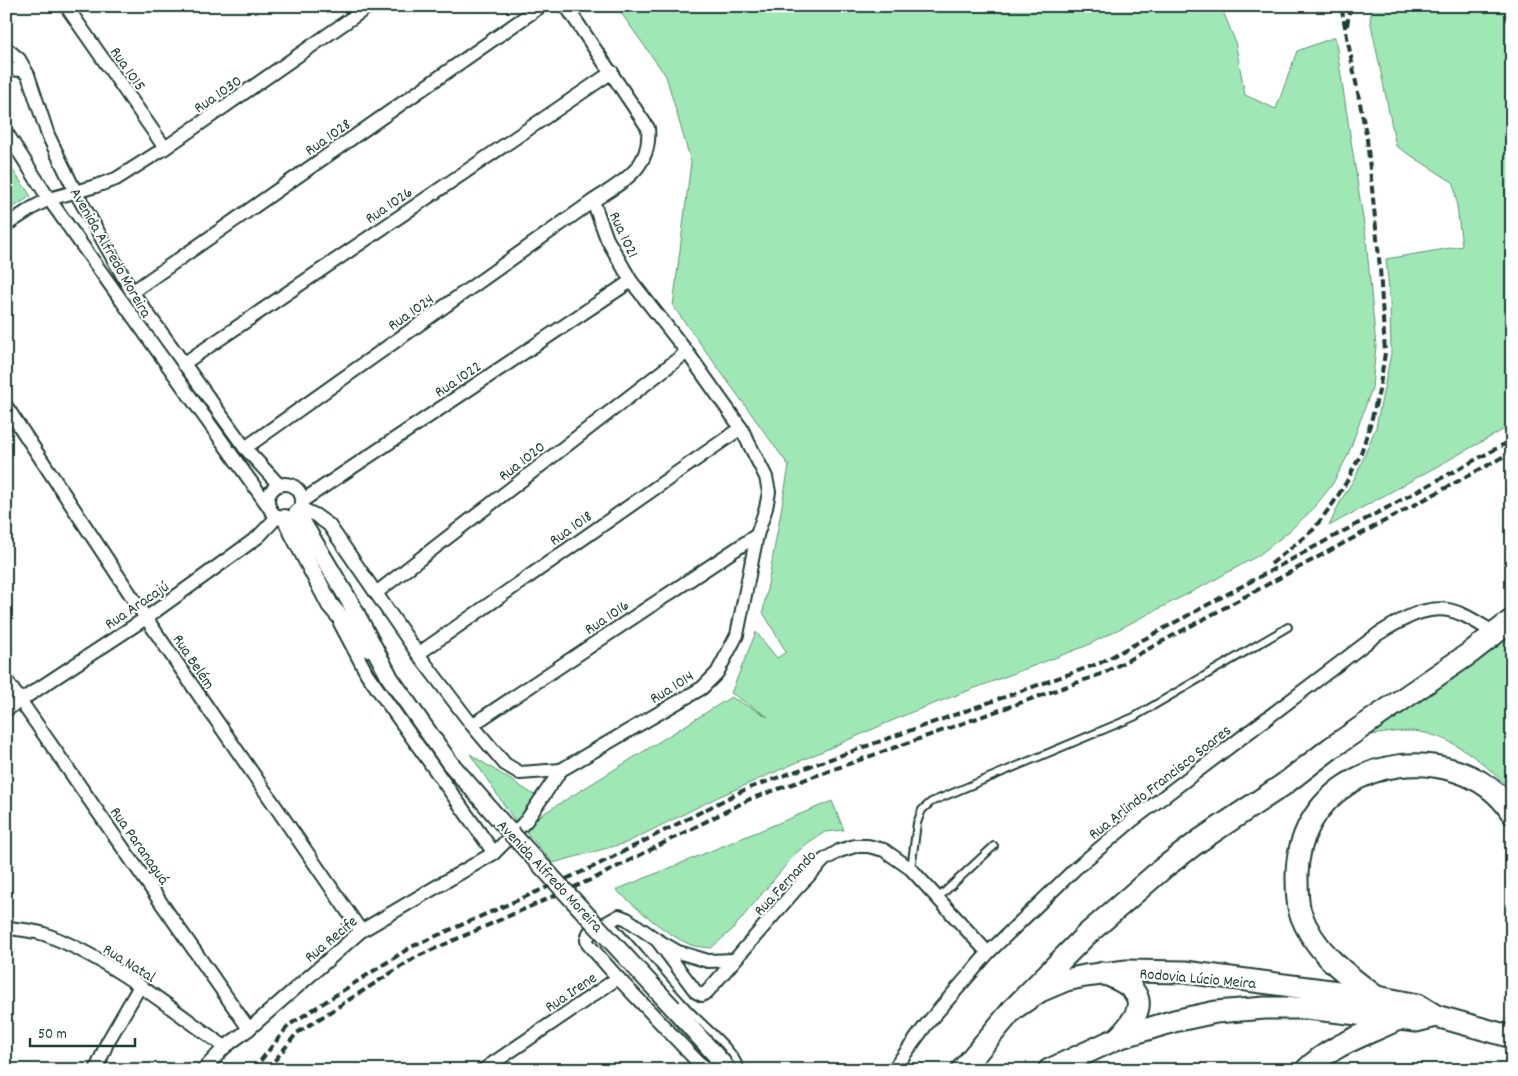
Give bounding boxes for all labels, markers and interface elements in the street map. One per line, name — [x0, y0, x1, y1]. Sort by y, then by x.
street label: Rua 1015 — [103, 43, 150, 96]
street label: Rua 1030 — [190, 70, 247, 120]
street label: Rua 1028 — [301, 114, 356, 162]
street label: Rua 1026 — [361, 182, 418, 230]
street label: Avenida Alfredo Moreira — [63, 184, 157, 323]
street label: Rua 1021 — [602, 208, 643, 262]
street label: Rua 1024 — [384, 289, 439, 337]
street label: Rua 1022 — [430, 356, 486, 404]
street label: Rua 1020 — [494, 436, 551, 488]
street label: Rua 1018 — [545, 506, 598, 552]
street label: Rua Aracajú — [101, 576, 174, 636]
street label: Rua 1016 — [580, 595, 634, 641]
street label: Rua Belém — [166, 630, 220, 695]
street label: Rua 1014 — [646, 666, 699, 711]
street label: Rua Arlindo Francisco Soares — [1084, 720, 1237, 846]
street label: Rua Paranaguá — [103, 803, 174, 890]
street label: Avenida Alfredo Moreira — [491, 815, 608, 939]
street label: Rua Fernando — [749, 846, 823, 922]
street label: Rua Recife — [300, 911, 363, 969]
street label: Rua Natal — [98, 939, 160, 989]
street label: Rodovia Lúcio Meira — [1139, 963, 1257, 996]
street label: Rua Irene — [541, 967, 602, 1019]
scale bar — [30, 1016, 135, 1048]
text: 50 m — [38, 1024, 67, 1046]

